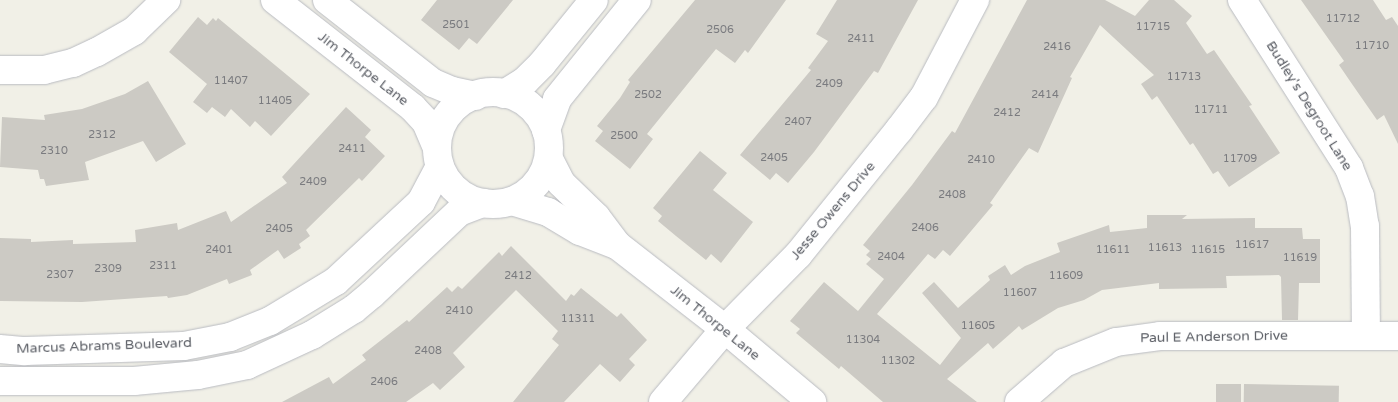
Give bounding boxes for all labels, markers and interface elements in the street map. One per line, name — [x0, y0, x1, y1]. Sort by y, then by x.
house number: 11712 — [1326, 12, 1360, 26]
house number: 2501 — [442, 18, 470, 32]
house number: 11715 — [1136, 20, 1170, 34]
house number: 2506 — [706, 23, 734, 37]
street label: Jim Thorpe Lane — [314, 28, 412, 110]
house number: 2411 — [847, 32, 875, 46]
street label: Budley's Degroot Lane — [1262, 38, 1356, 174]
house number: 11710 — [1355, 39, 1389, 53]
house number: 2416 — [1043, 40, 1071, 54]
house number: 11713 — [1167, 70, 1201, 84]
house number: 11407 — [214, 74, 248, 88]
house number: 2409 — [815, 77, 843, 91]
house number: 2502 — [634, 88, 662, 102]
house number: 2414 — [1031, 88, 1059, 102]
house number: 11405 — [258, 94, 292, 108]
house number: 11711 — [1194, 103, 1228, 117]
house number: 2412 — [993, 106, 1021, 120]
house number: 2407 — [784, 115, 812, 129]
house number: 2312 — [88, 128, 116, 142]
house number: 2500 — [610, 129, 638, 143]
house number: 2411 — [338, 142, 366, 156]
house number: 2310 — [40, 144, 68, 158]
house number: 2405 — [760, 151, 788, 165]
house number: 11709 — [1223, 152, 1257, 166]
house number: 2410 — [967, 153, 995, 167]
street label: Jesse Owens Drive — [787, 158, 879, 264]
house number: 2409 — [299, 175, 327, 189]
house number: 2408 — [938, 188, 966, 202]
house number: 2406 — [911, 221, 939, 235]
house number: 2405 — [265, 222, 293, 236]
house number: 11617 — [1235, 238, 1269, 252]
house number: 11613 — [1148, 241, 1182, 255]
house number: 2401 — [205, 243, 233, 257]
house number: 11611 — [1096, 243, 1130, 257]
house number: 11615 — [1191, 243, 1225, 257]
house number: 2404 — [877, 250, 905, 264]
house number: 11619 — [1283, 251, 1317, 265]
house number: 2311 — [149, 259, 177, 273]
house number: 2309 — [94, 262, 122, 276]
house number: 2307 — [46, 268, 74, 282]
house number: 2412 — [504, 269, 532, 283]
house number: 11609 — [1049, 269, 1083, 283]
street label: Jim Thorpe Lane — [667, 282, 763, 364]
house number: 11607 — [1003, 286, 1037, 300]
house number: 2410 — [445, 304, 473, 318]
house number: 11311 — [561, 312, 595, 326]
house number: 11605 — [961, 319, 995, 333]
street label: Paul E Anderson Drive — [1140, 327, 1288, 347]
house number: 11304 — [846, 333, 880, 347]
street label: Marcus Abrams Boulevard — [16, 335, 192, 357]
house number: 2408 — [414, 344, 442, 358]
house number: 11302 — [881, 354, 915, 368]
house number: 2406 — [370, 375, 398, 389]

